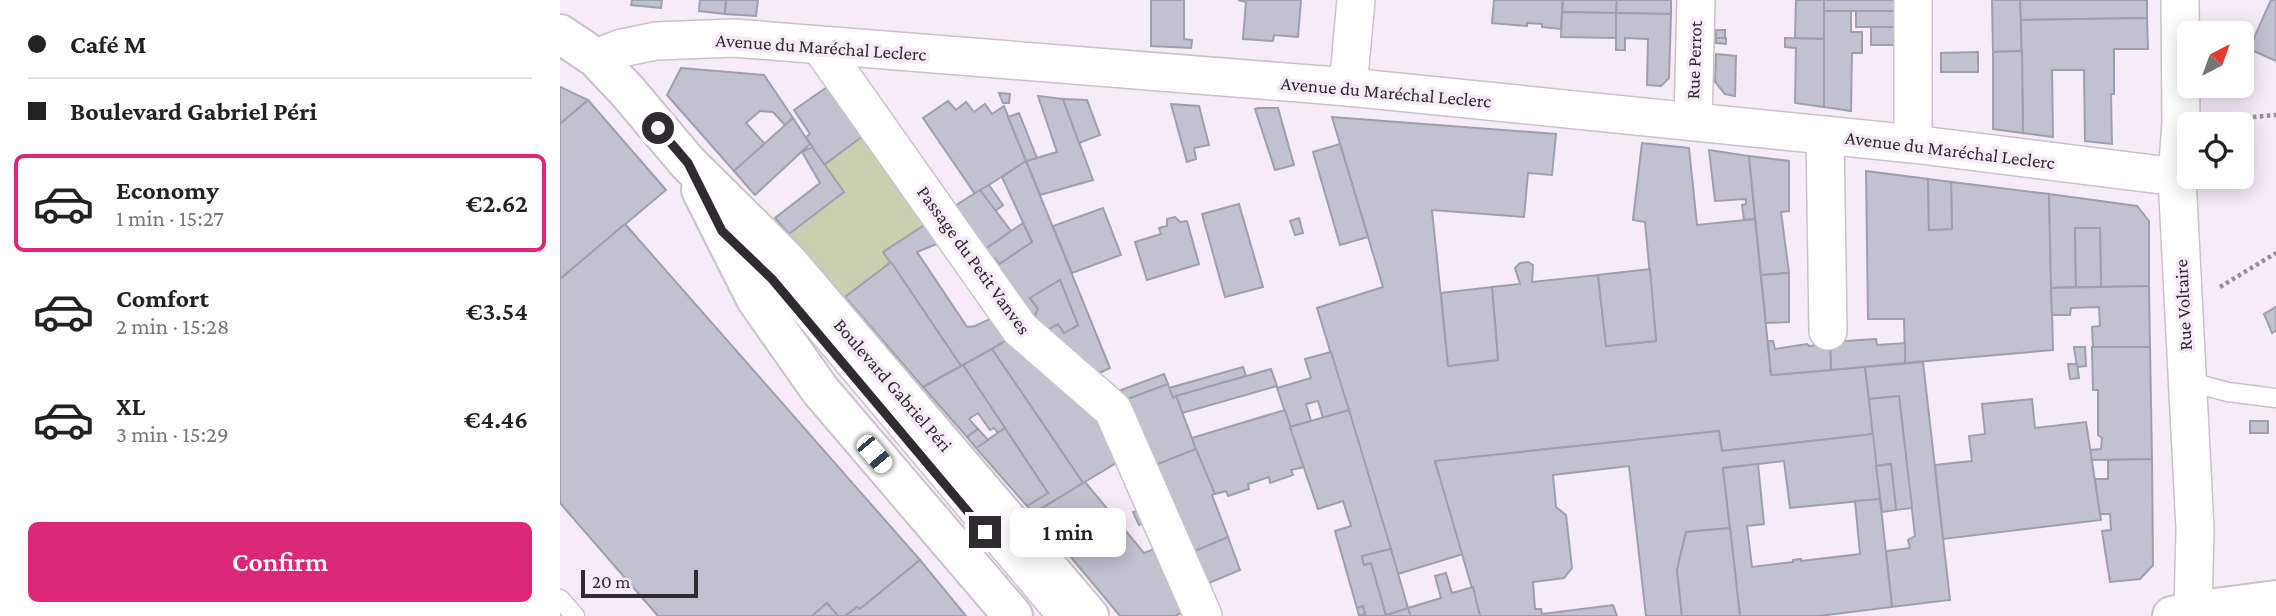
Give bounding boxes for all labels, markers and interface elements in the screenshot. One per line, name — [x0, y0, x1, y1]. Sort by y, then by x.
street label: Rue Perrot — [1682, 20, 1706, 100]
north arrow — [2177, 21, 2254, 98]
map controls — [2177, 21, 2254, 189]
street label: Avenue du Maréchal Leclerc — [715, 29, 927, 65]
text: Café M — [70, 30, 146, 59]
street label: Avenue du Maréchal Leclerc — [1280, 72, 1492, 112]
text: Boulevard Gabriel Péri — [70, 97, 317, 126]
route start — [642, 112, 674, 144]
button: locate — [2177, 112, 2254, 189]
street label: Avenue du Maréchal Leclerc — [1844, 127, 2056, 173]
icon: car — [32, 172, 95, 235]
text: Economy — [116, 176, 219, 205]
street label: Passage du Petit Vanves — [913, 182, 1035, 338]
text: €2.62 — [466, 189, 528, 218]
text: 1 min · 15:27 — [116, 205, 224, 231]
street label: Rue Voltaire — [2170, 259, 2196, 351]
icon: car — [32, 280, 95, 343]
text: Comfort — [116, 284, 209, 313]
text: €3.54 — [466, 297, 528, 326]
text: 2 min · 15:28 — [116, 313, 229, 339]
street label: Boulevard Gabriel Péri — [830, 314, 956, 456]
icon: car — [32, 388, 95, 451]
text: XL — [116, 392, 145, 421]
text: €4.46 — [464, 405, 528, 434]
text: 3 min · 15:29 — [116, 421, 229, 447]
car — [853, 431, 896, 477]
callout: 1 min — [1010, 508, 1125, 556]
route end — [969, 516, 1001, 548]
text: 1 min — [1042, 519, 1094, 545]
button: Confirm — [28, 522, 532, 602]
scale bar — [581, 567, 698, 599]
text: 20 m — [592, 571, 631, 592]

